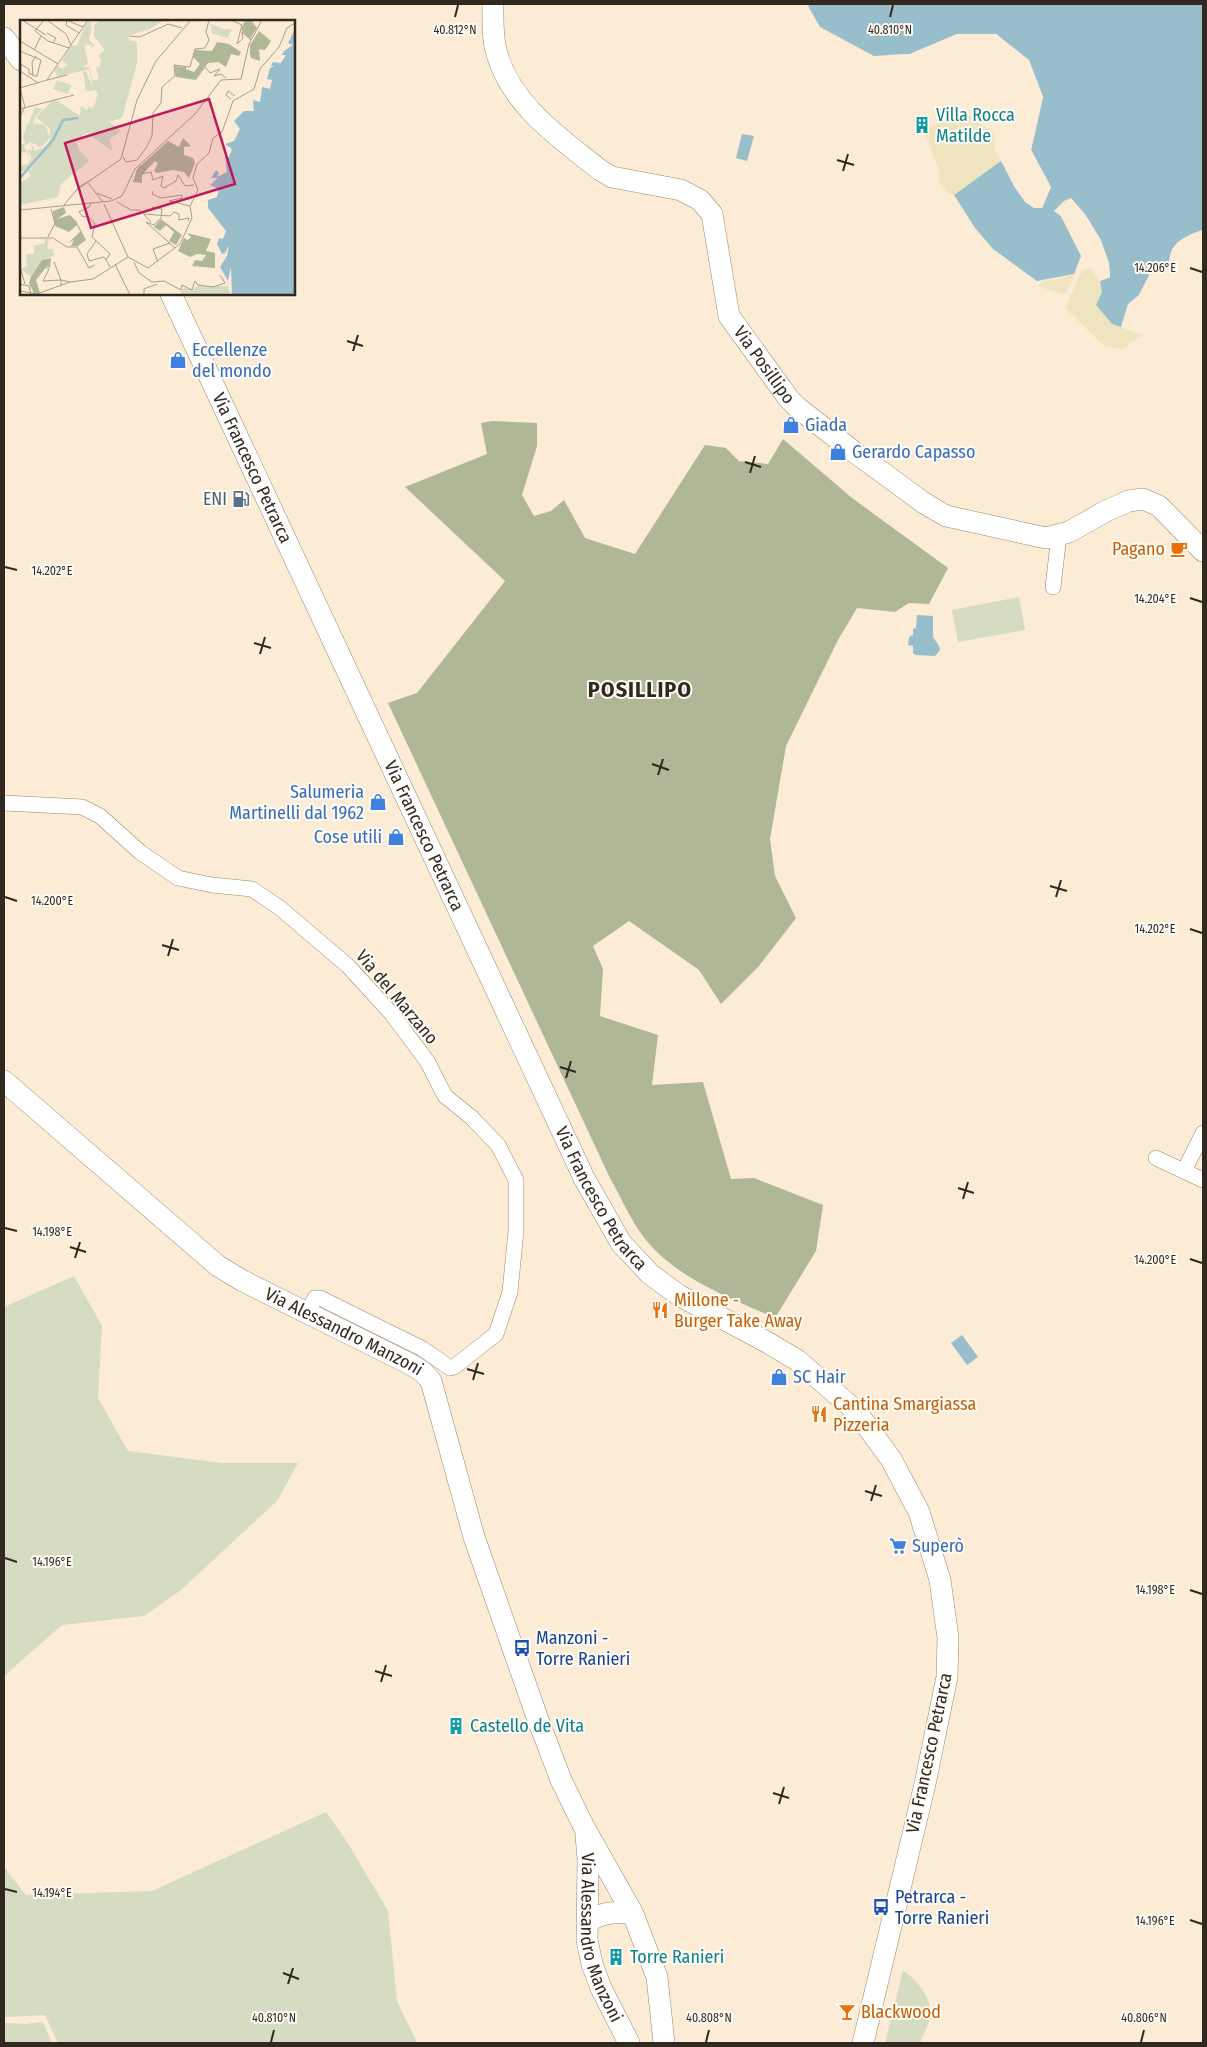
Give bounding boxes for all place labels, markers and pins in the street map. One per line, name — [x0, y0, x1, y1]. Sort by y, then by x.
place label: Villa Rocca Matilde — [936, 104, 1015, 147]
building icon: Villa Rocca Matilde — [912, 115, 932, 135]
place label: Eccellenze del mondo — [192, 339, 271, 382]
shop icon: Eccellenze del mondo — [168, 350, 188, 370]
place label: Giada — [805, 414, 847, 436]
shop icon: Giada — [781, 415, 801, 435]
place label: Gerardo Capasso — [852, 441, 975, 463]
shop icon: Gerardo Capasso — [828, 442, 848, 462]
place label: ENI — [203, 488, 227, 510]
fuel station icon: ENI — [231, 489, 251, 509]
place label: Pagano — [1112, 538, 1165, 560]
cafe icon: Pagano — [1169, 539, 1189, 559]
place label: Salumeria Martinelli dal 1962 — [229, 781, 364, 824]
shop icon: Salumeria Martinelli dal 1962 — [368, 792, 388, 812]
place label: Cose utili — [314, 826, 382, 848]
shop icon: Cose utili — [386, 827, 406, 847]
place label: Millone - Burger Take Away — [674, 1289, 802, 1332]
restaurant icon: Millone - Burger Take Away — [650, 1300, 670, 1320]
place label: SC Hair — [793, 1366, 847, 1388]
shop icon: SC Hair — [769, 1367, 789, 1387]
place label: Cantina Smargiassa Pizzeria — [833, 1393, 977, 1436]
restaurant icon: Cantina Smargiassa Pizzeria — [809, 1404, 829, 1424]
place label: Superò — [912, 1535, 964, 1557]
supermarket icon: Superò — [888, 1536, 908, 1556]
place label: Manzoni - Torre Ranieri — [536, 1627, 630, 1670]
bus stop icon: Manzoni - Torre Ranieri — [512, 1638, 532, 1658]
place label: Castello de Vita — [470, 1715, 584, 1737]
building icon: Castello de Vita — [446, 1716, 466, 1736]
place label: Petrarca - Torre Ranieri — [895, 1886, 989, 1929]
bus stop icon: Petrarca - Torre Ranieri — [871, 1897, 891, 1917]
place label: Torre Ranieri — [630, 1946, 724, 1968]
building icon: Torre Ranieri — [606, 1947, 626, 1967]
place label: Blackwood — [861, 2001, 941, 2023]
bar icon: Blackwood — [837, 2002, 857, 2022]

